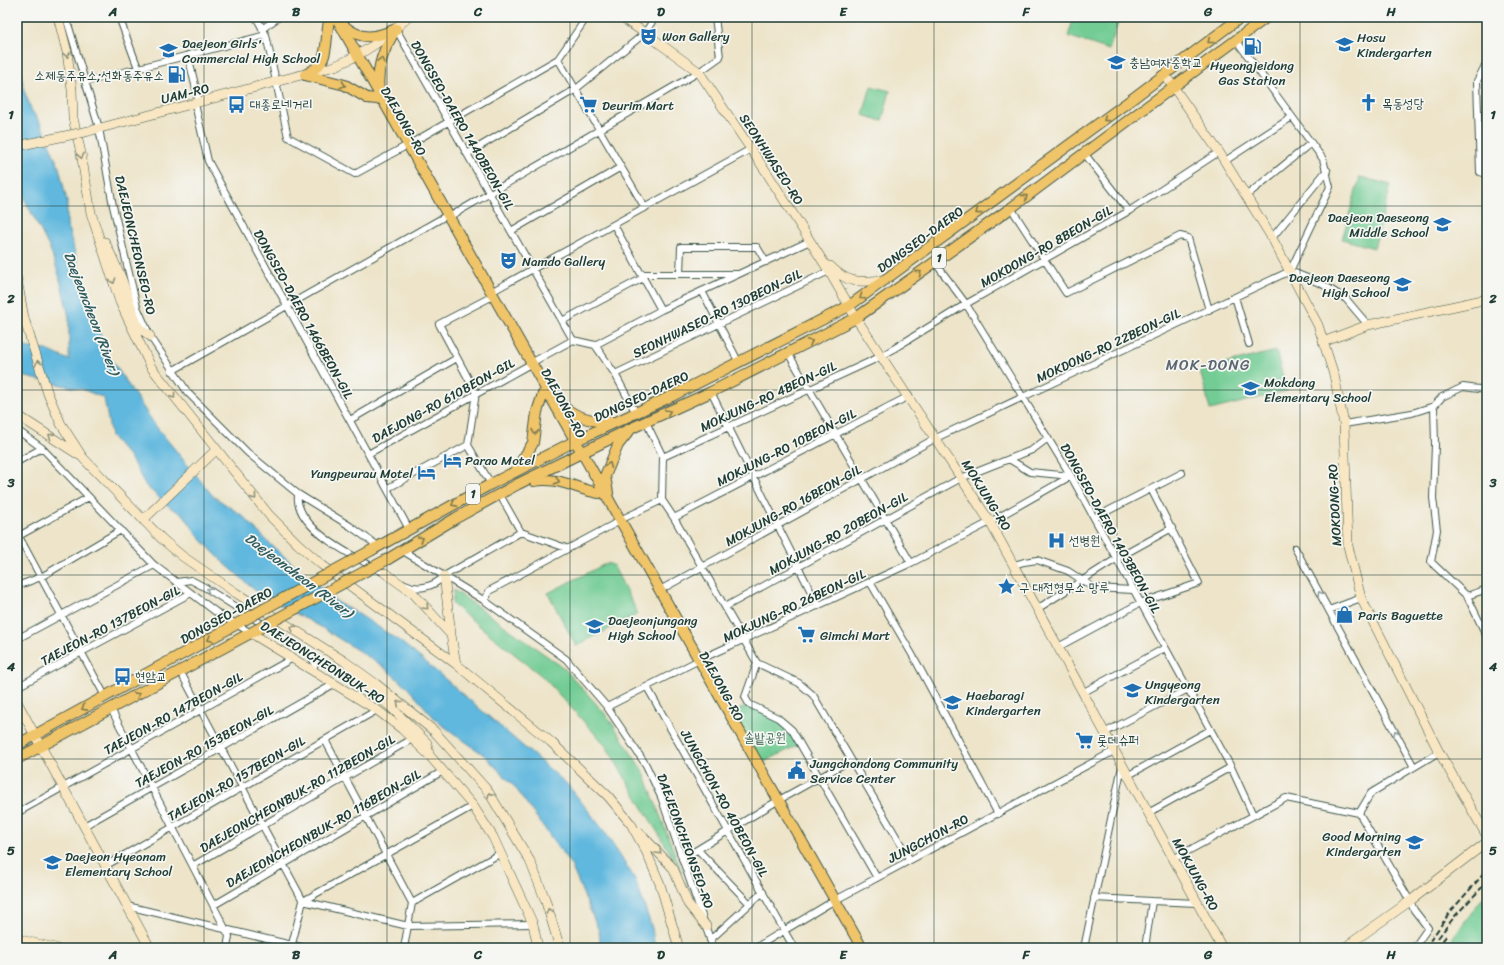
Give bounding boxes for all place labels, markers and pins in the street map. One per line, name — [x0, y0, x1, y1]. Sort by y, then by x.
place label: Won Gallery — [662, 25, 730, 48]
theatre icon: Won Gallery — [639, 26, 659, 46]
place label: Hosu Kindergarten — [1357, 26, 1432, 64]
place label: Daejeon Girls' Commercial High School — [182, 32, 321, 70]
school or university icon: Hosu Kindergarten — [1334, 34, 1354, 54]
fuel station icon: Hyeongjeidong Gas Station — [1242, 36, 1262, 56]
school or university icon: Daejeon Girls' Commercial High School — [159, 40, 179, 60]
place label: 충남여자중학교 — [1129, 51, 1202, 74]
school or university icon: 충남여자중학교 — [1106, 52, 1126, 72]
place label: Hyeongjeidong Gas Station — [1210, 54, 1294, 92]
place label: 소제동주유소;선화동주유소 — [35, 64, 164, 87]
fuel station icon: 소제동주유소;선화동주유소 — [167, 65, 187, 85]
place label: 목동성당 — [1382, 92, 1424, 115]
place label: 대종로네거리 — [250, 93, 313, 116]
church icon: 목동성당 — [1359, 93, 1379, 113]
bus stop icon: 대종로네거리 — [227, 94, 247, 114]
place label: Deurim Mart — [602, 94, 674, 117]
supermarket icon: Deurim Mart — [579, 95, 599, 115]
place label: Daejeon Daeseong Middle School — [1328, 206, 1429, 244]
school or university icon: Daejeon Daeseong Middle School — [1432, 214, 1452, 234]
place label: Namdo Gallery — [522, 250, 605, 273]
theatre icon: Namdo Gallery — [499, 251, 519, 271]
place label: Daejeon Daeseong High School — [1289, 266, 1390, 304]
school or university icon: Daejeon Daeseong High School — [1393, 274, 1413, 294]
place label: Mokdong Elementary School — [1264, 371, 1372, 409]
school or university icon: Mokdong Elementary School — [1241, 379, 1261, 399]
place label: Parao Motel — [465, 449, 535, 472]
hotel icon: Parao Motel — [442, 450, 462, 470]
place label: Yungpeurau Motel — [311, 462, 413, 485]
hotel icon: Yungpeurau Motel — [416, 463, 436, 483]
place label: 선병원 — [1069, 529, 1100, 552]
hospital icon: 선병원 — [1046, 530, 1066, 550]
place label: 구 대전형무소 망루 — [1019, 576, 1109, 599]
place icon: 구 대전형무소 망루 — [996, 577, 1016, 597]
place label: Paris Baguette — [1358, 604, 1443, 627]
shop icon: Paris Baguette — [1335, 605, 1355, 625]
place label: Daejeonjungang High School — [608, 609, 698, 647]
school or university icon: Daejeonjungang High School — [585, 617, 605, 637]
place label: Gimchi Mart — [820, 624, 890, 647]
supermarket icon: Gimchi Mart — [797, 625, 817, 645]
place label: 현암교 — [135, 665, 166, 688]
bus stop icon: 현암교 — [112, 666, 132, 686]
place label: Ungyeong Kindergarten — [1145, 673, 1220, 711]
school or university icon: Ungyeong Kindergarten — [1122, 681, 1142, 701]
place label: Haebaragi Kindergarten — [966, 684, 1041, 722]
school or university icon: Haebaragi Kindergarten — [943, 692, 963, 712]
place label: 롯데슈퍼 — [1097, 729, 1139, 752]
supermarket icon: 롯데슈퍼 — [1074, 730, 1094, 750]
place label: Jungchondong Community Service Center — [809, 752, 958, 790]
public building icon: Jungchondong Community Service Center — [787, 760, 807, 780]
place label: Good Morning Kindergarten — [1322, 825, 1401, 863]
school or university icon: Good Morning Kindergarten — [1404, 833, 1424, 853]
place label: Daejeon Hyeonam Elementary School — [65, 845, 173, 883]
school or university icon: Daejeon Hyeonam Elementary School — [42, 853, 62, 873]

